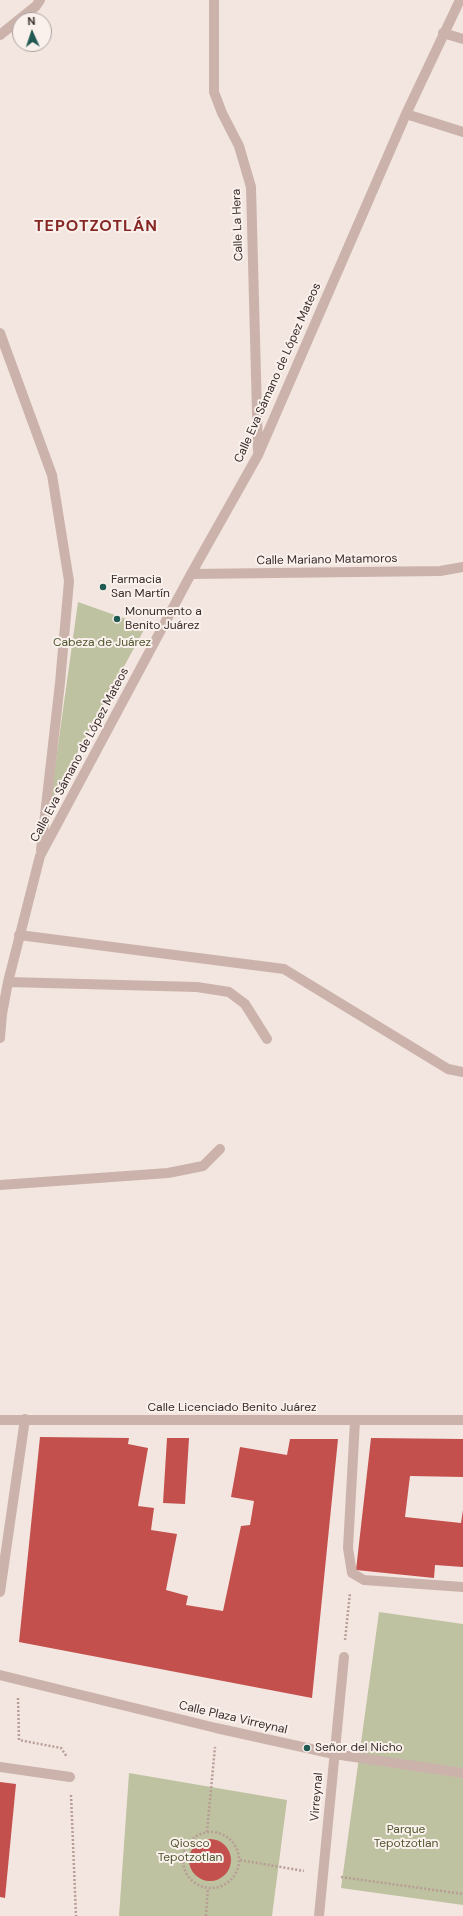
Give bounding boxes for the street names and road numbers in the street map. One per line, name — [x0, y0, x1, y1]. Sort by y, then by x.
street label: Calle La Hera — [230, 189, 246, 261]
street label: Calle Eva Sámano de López Mateos — [232, 281, 324, 465]
street label: Calle Mariano Matamoros — [256, 552, 398, 568]
street label: Calle Eva Sámano de López Mateos — [28, 665, 132, 845]
street label: Calle Licenciado Benito Juárez — [148, 1401, 316, 1415]
street label: Calle Plaza Virreynal — [177, 1699, 289, 1737]
street label: Virreynal — [308, 1772, 326, 1822]

